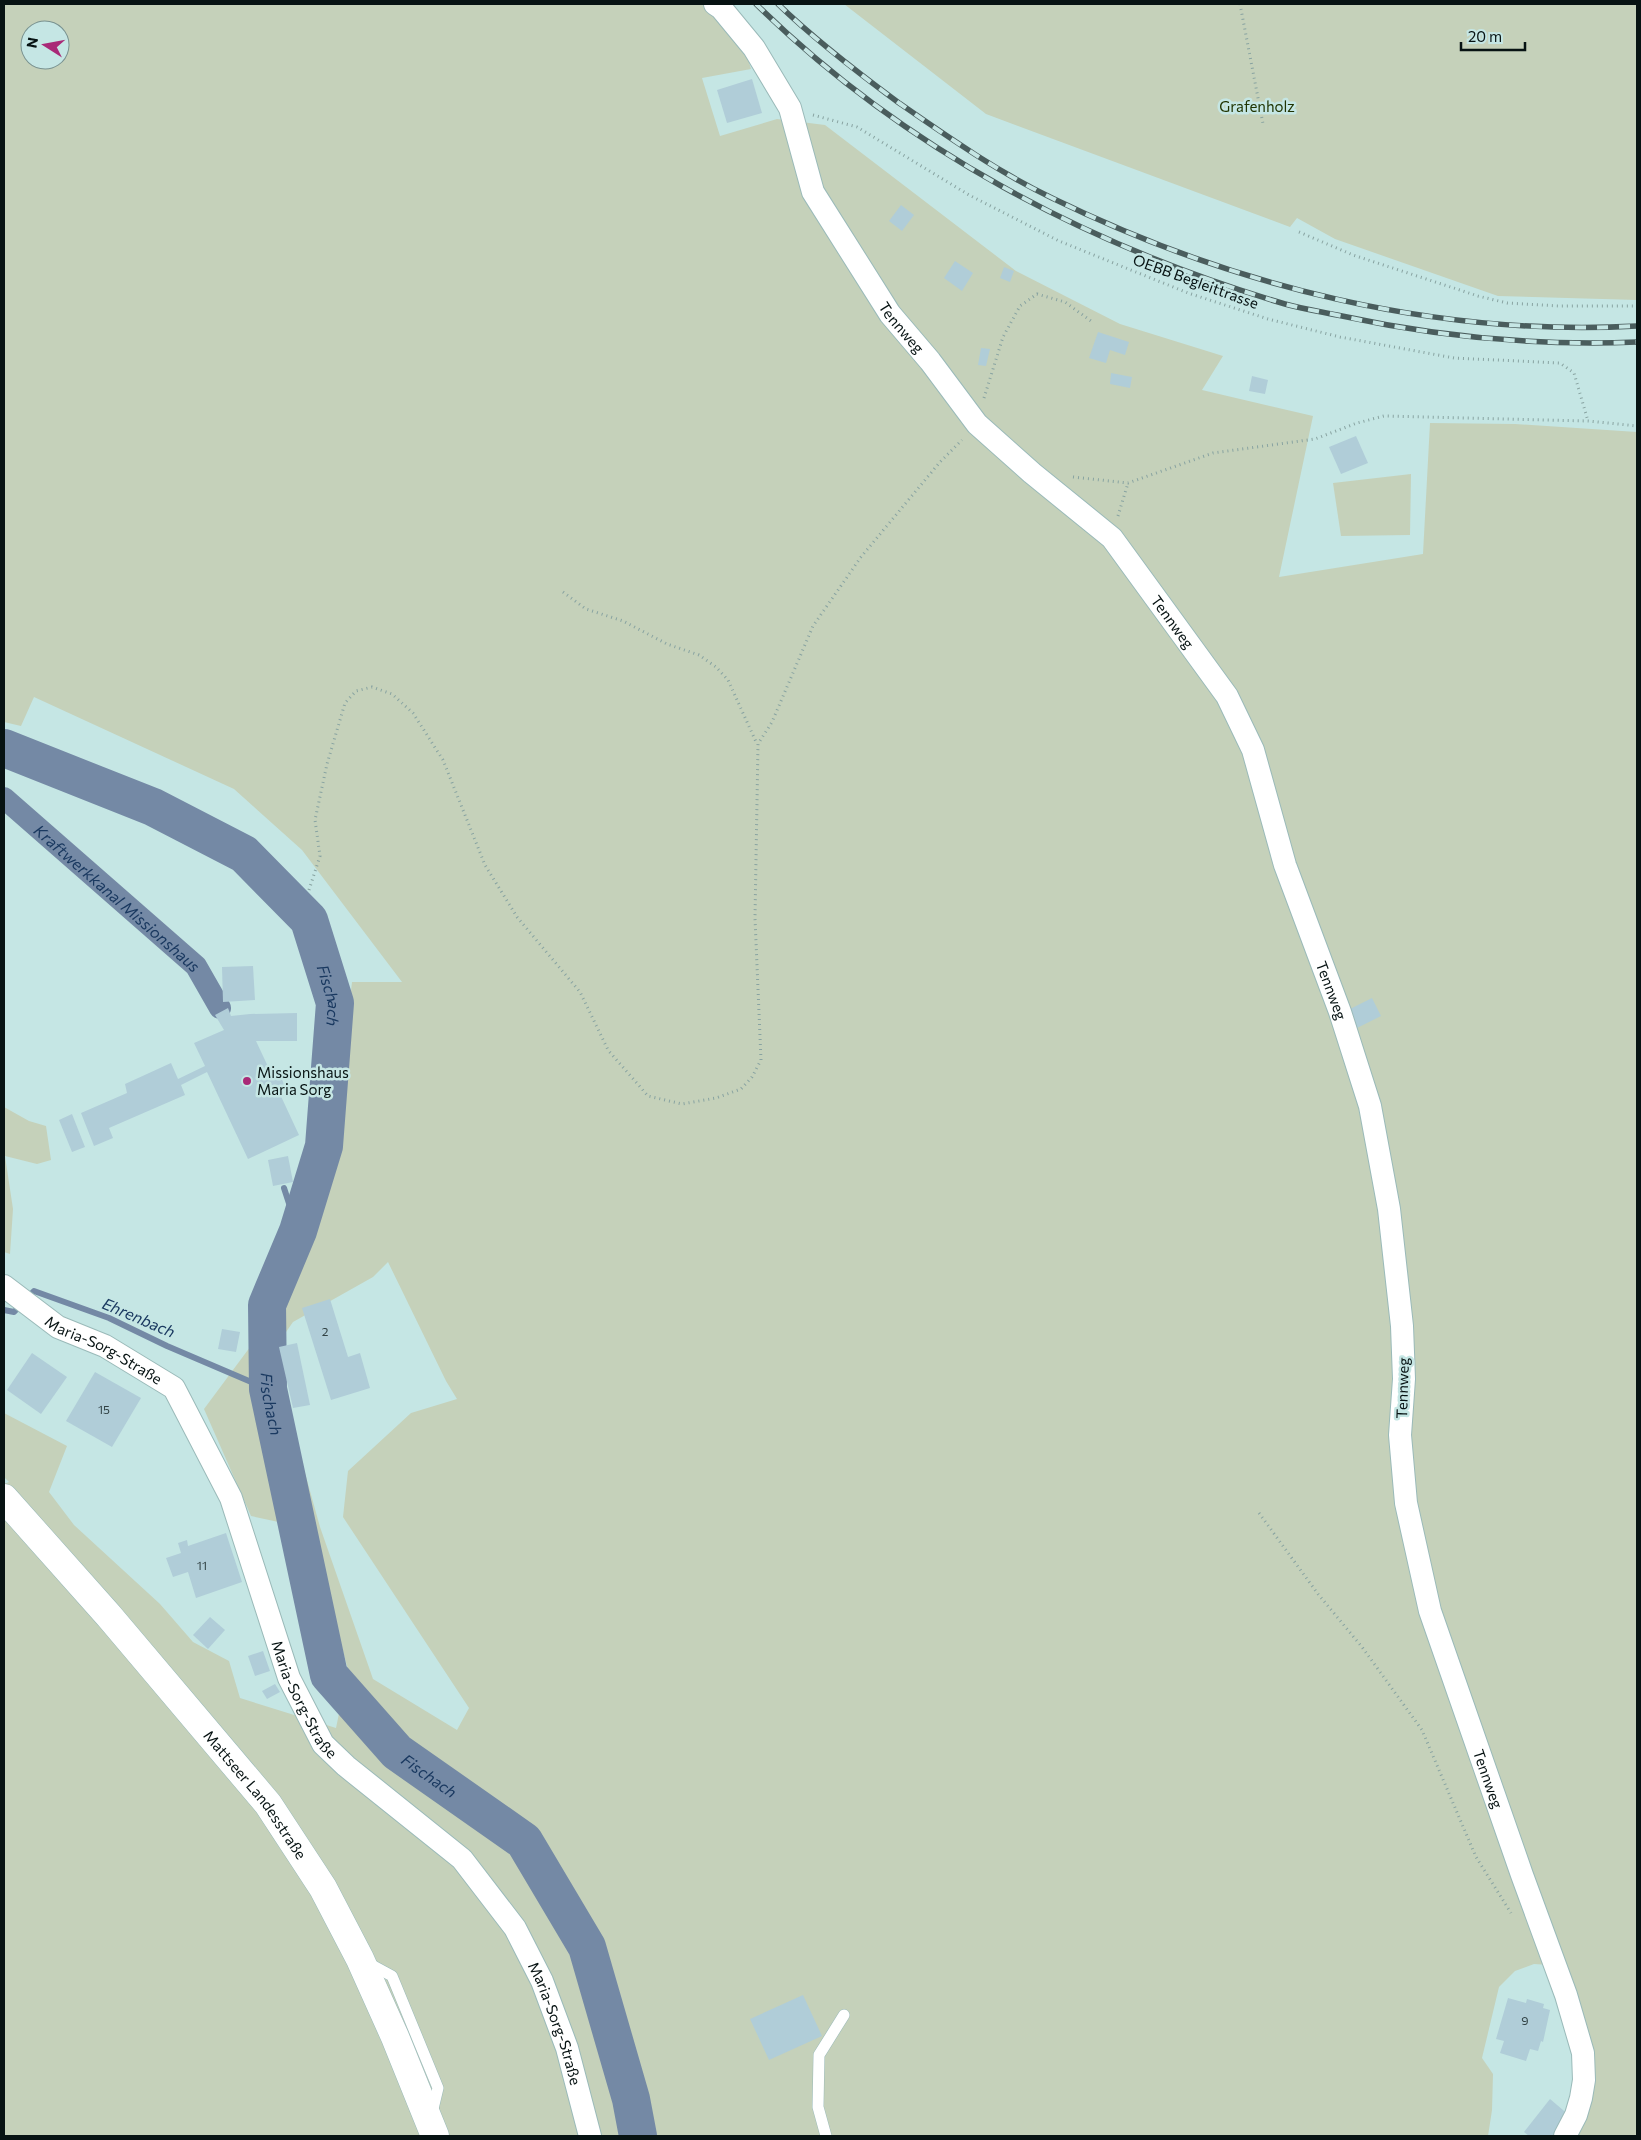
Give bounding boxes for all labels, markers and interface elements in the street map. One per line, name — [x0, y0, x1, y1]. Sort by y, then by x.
north arrow — [20, 20, 70, 70]
scale bar — [1461, 20, 1525, 52]
text: 20 m — [1468, 27, 1502, 45]
text: N — [22, 36, 41, 49]
park label: Grafenholz — [1219, 97, 1295, 115]
street label: OEBB Begleittrasse — [1131, 250, 1261, 312]
street label: Tennweg — [875, 298, 928, 357]
street label: Tennweg — [1148, 592, 1198, 652]
water label: Kraftwerkkanal Missionshaus — [31, 820, 204, 975]
street label: Tennweg — [1313, 959, 1351, 1022]
water label: Fischach — [314, 962, 345, 1027]
place label: Missionshaus Maria Sorg — [257, 1063, 349, 1098]
marker: Missionshaus Maria Sorg — [241, 1075, 253, 1087]
water label: Ehrenbach — [100, 1293, 178, 1341]
street label: Maria-Sorg-Straße — [42, 1312, 166, 1388]
house number: 2 — [322, 1324, 329, 1338]
street label: Tennweg — [1392, 1357, 1412, 1419]
water label: Fischach — [258, 1372, 287, 1437]
house number: 15 — [98, 1402, 110, 1416]
house number: 11 — [197, 1558, 207, 1572]
street label: Maria-Sorg-Straße — [268, 1638, 341, 1762]
street label: Mattseer Landesstraße — [200, 1726, 311, 1862]
street label: Tennweg — [1470, 1747, 1507, 1811]
water label: Fischach — [398, 1749, 461, 1801]
street label: Maria-Sorg-Straße — [525, 1959, 585, 2087]
house number: 9 — [1521, 2013, 1529, 2027]

